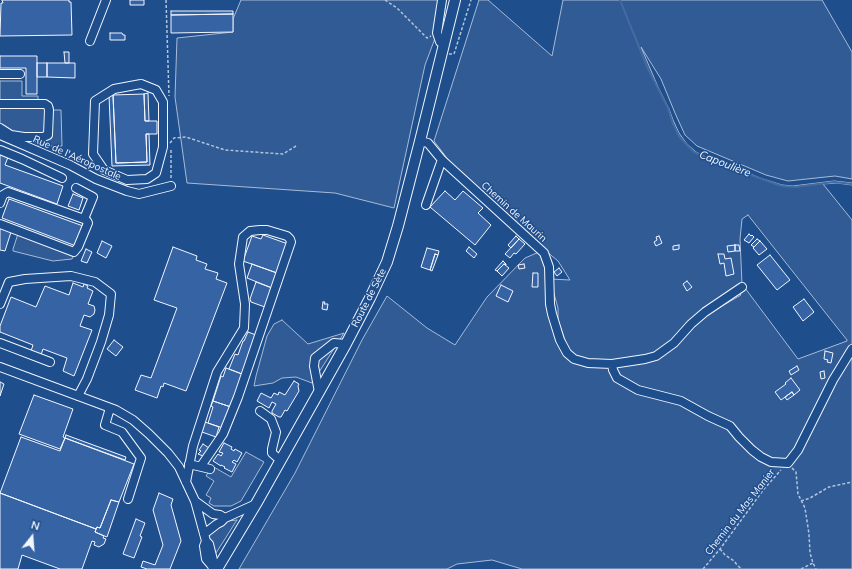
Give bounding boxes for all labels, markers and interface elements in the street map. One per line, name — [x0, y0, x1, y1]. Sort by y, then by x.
street label: Rue de l'Aéropostale — [31, 133, 123, 183]
water label: Capoulière — [697, 148, 753, 180]
street label: Chemin de Maurin — [479, 179, 549, 245]
street label: Route de Sète — [349, 267, 389, 329]
street label: Chemin du Mas Manier — [703, 466, 777, 558]
north arrow — [12, 517, 52, 557]
text: N — [29, 518, 42, 533]

